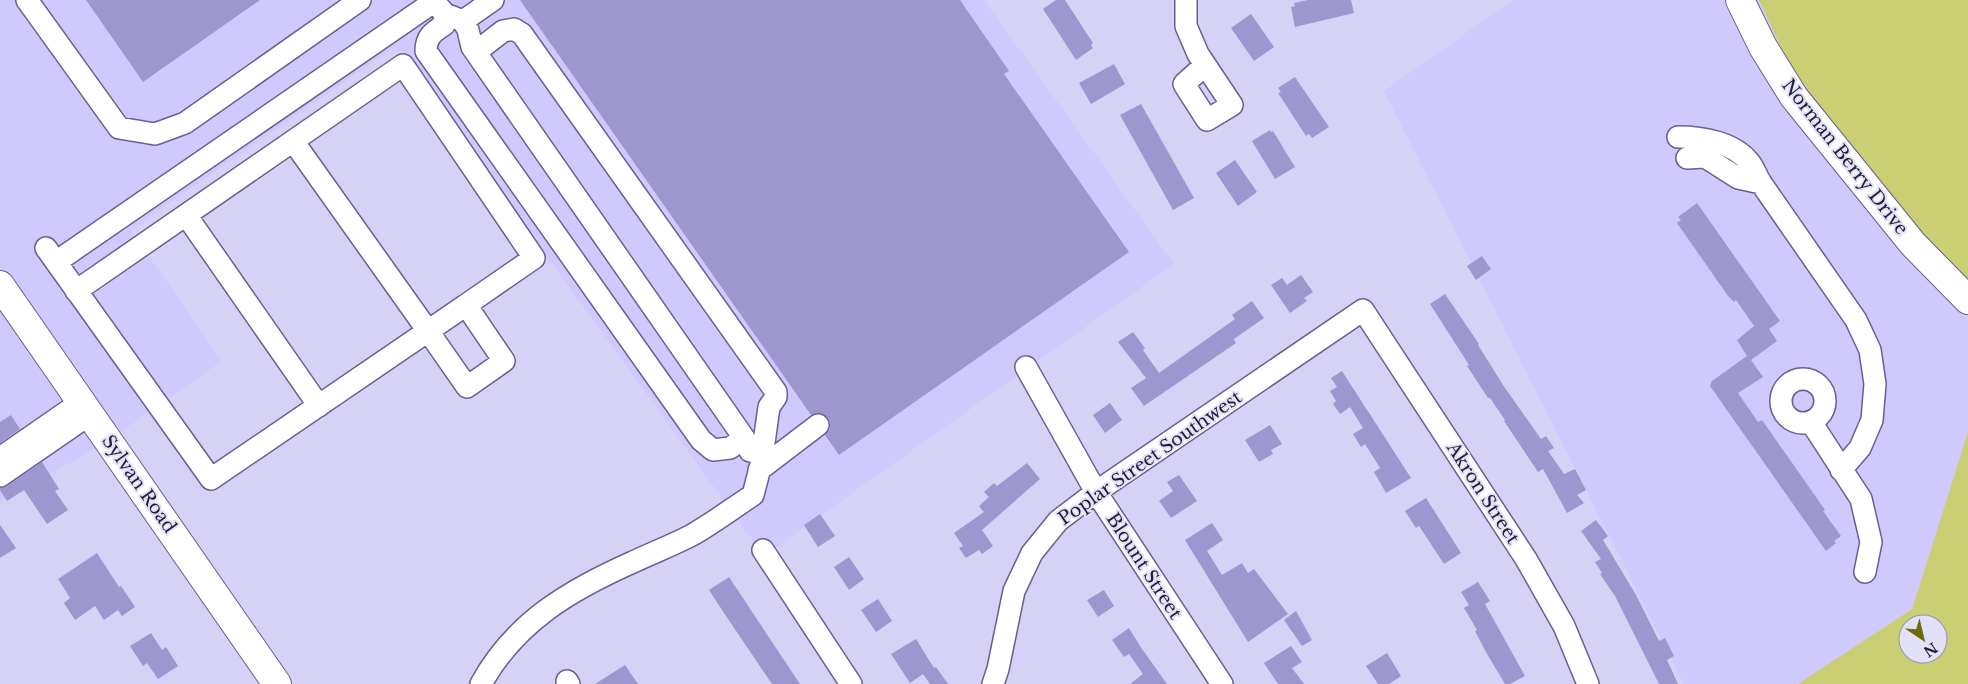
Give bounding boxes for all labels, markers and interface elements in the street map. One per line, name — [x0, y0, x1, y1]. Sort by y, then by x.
street label: Norman Berry Drive — [1777, 75, 1913, 239]
street label: Poplar Street Southwest — [1054, 386, 1246, 530]
street label: Sylvan Road — [97, 431, 181, 537]
street label: Akron Street — [1441, 437, 1524, 548]
street label: Blount Street — [1102, 509, 1187, 623]
north arrow — [1898, 614, 1948, 664]
text: N — [1920, 638, 1941, 661]

